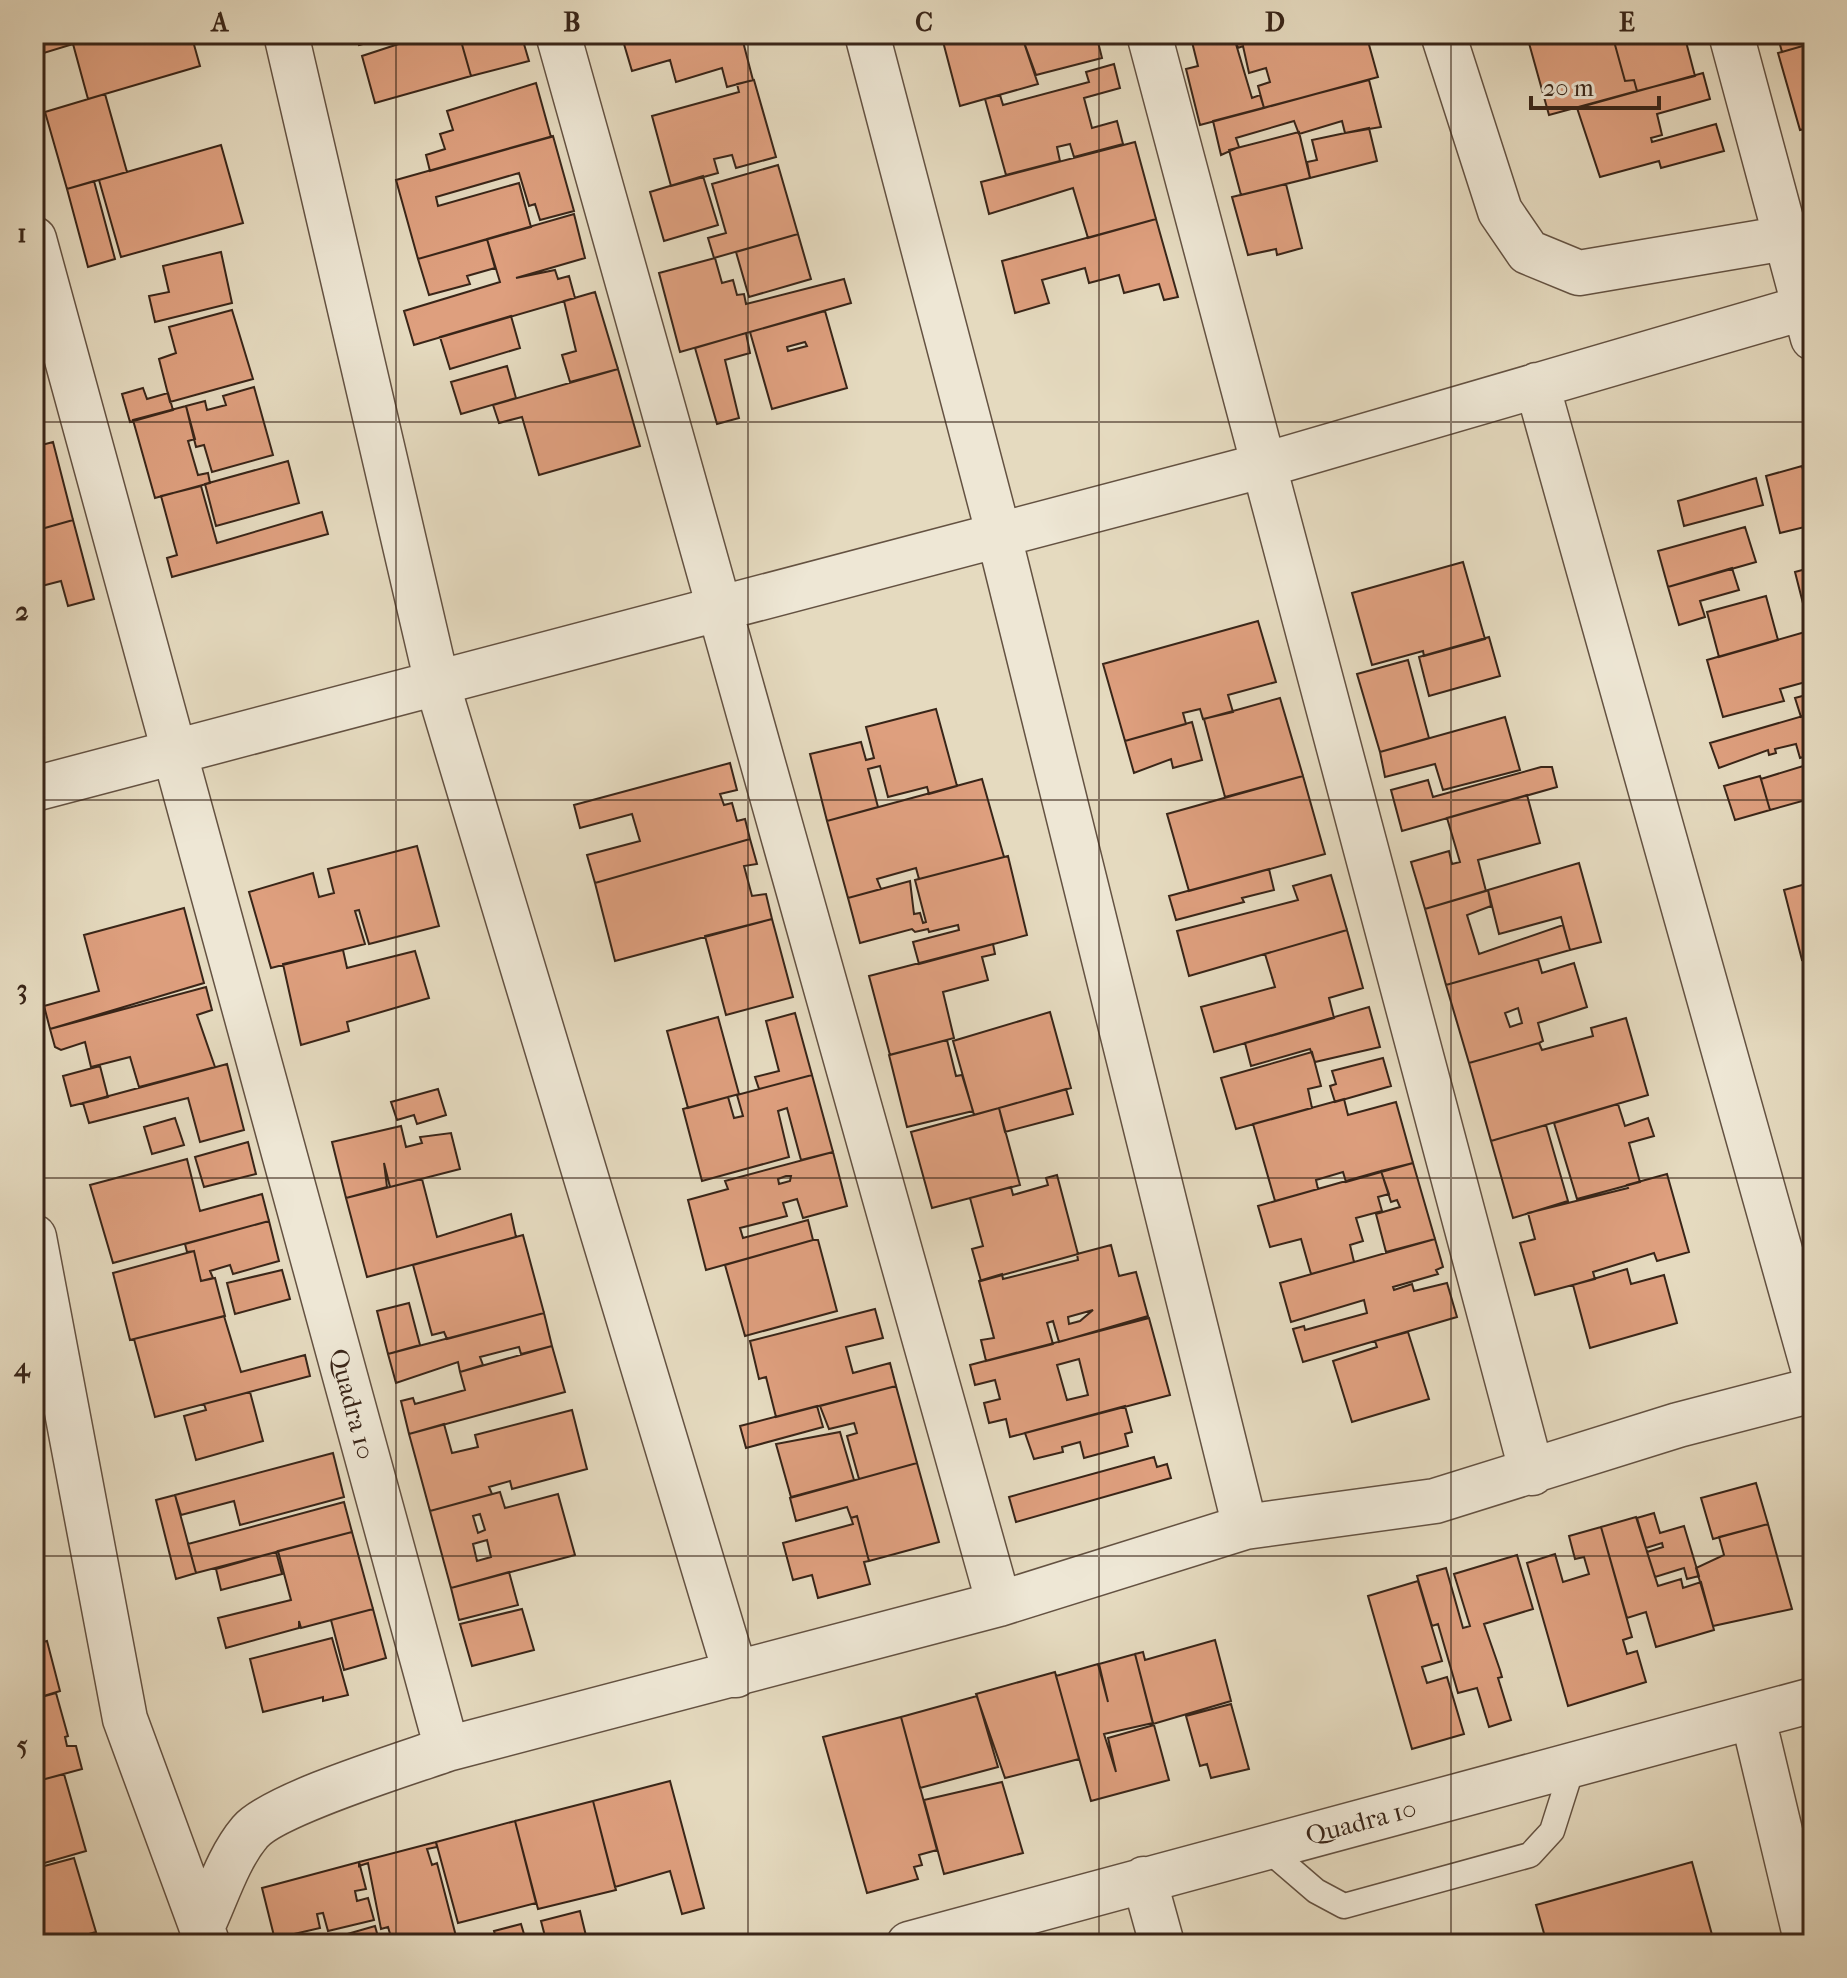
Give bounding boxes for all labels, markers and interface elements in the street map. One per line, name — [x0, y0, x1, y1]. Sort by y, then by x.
text: A — [210, 7, 230, 38]
text: B — [564, 7, 581, 38]
text: C — [915, 7, 933, 38]
text: D — [1265, 7, 1285, 38]
text: E — [1619, 7, 1635, 38]
scale bar — [1531, 60, 1659, 110]
text: 20 m — [1543, 74, 1594, 102]
text: 1 — [17, 218, 27, 249]
text: 2 — [15, 596, 29, 627]
text: 3 — [17, 974, 27, 1005]
street label: Quadra 10 — [322, 1345, 382, 1463]
text: 4 — [13, 1352, 31, 1384]
text: 5 — [16, 1730, 28, 1761]
street label: Quadra 10 — [1302, 1792, 1420, 1852]

